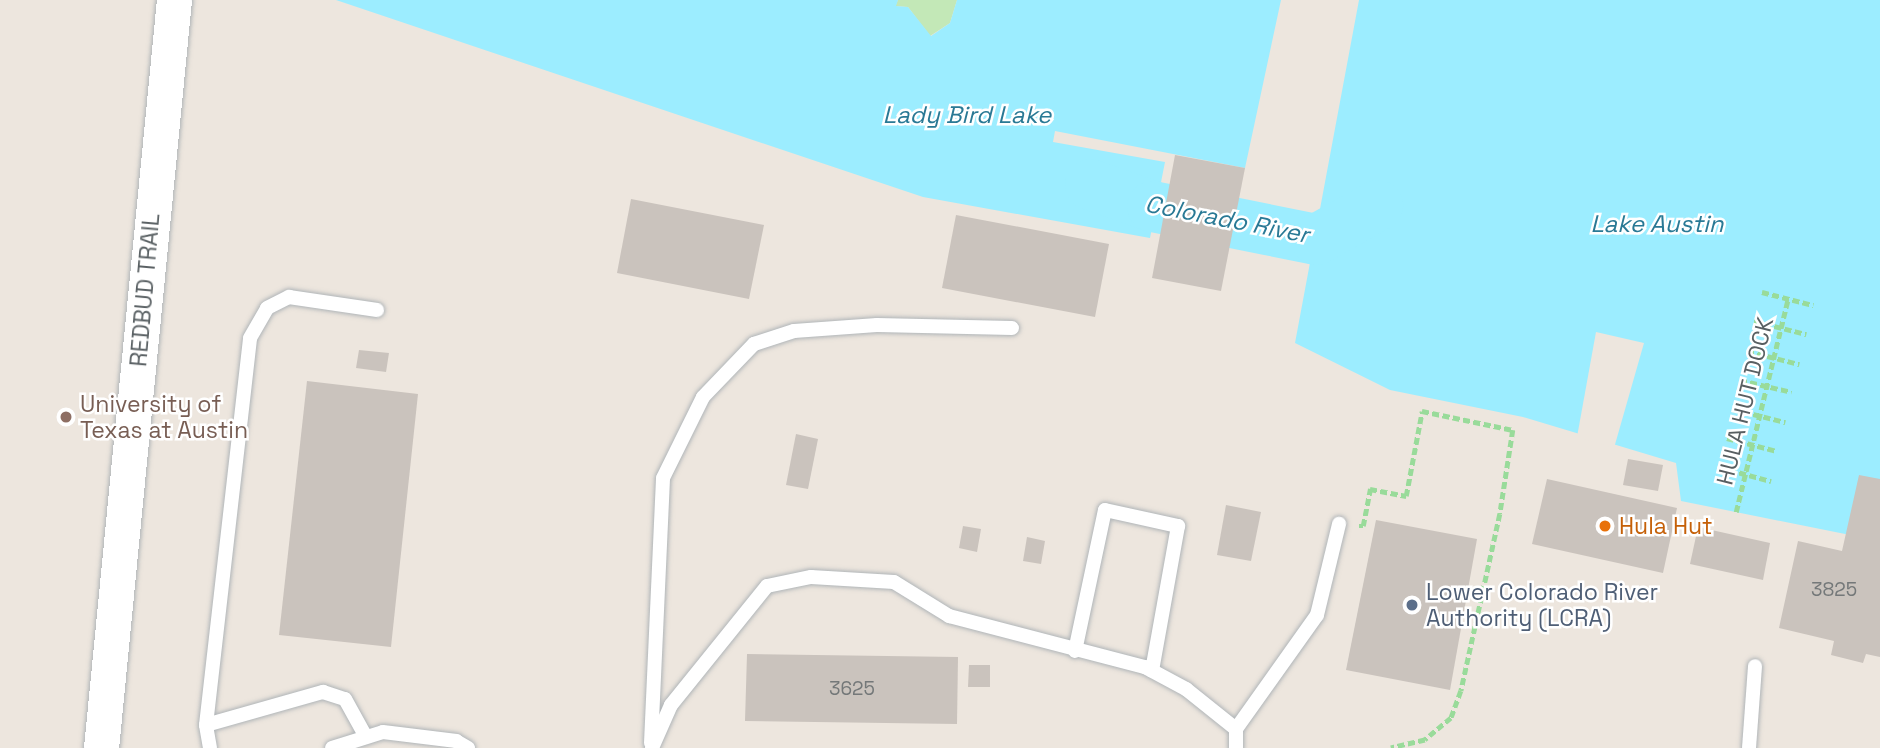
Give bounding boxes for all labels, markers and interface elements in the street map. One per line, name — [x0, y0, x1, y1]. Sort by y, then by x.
water label: Lady Bird Lake — [883, 101, 1051, 129]
water label: Colorado River — [1143, 189, 1311, 249]
water label: Lake Austin — [1590, 210, 1724, 238]
street label: REDBUD TRAIL — [125, 212, 165, 368]
street label: HULA HUT DOCK — [1711, 314, 1779, 488]
place label: University of Texas at Austin — [80, 390, 248, 444]
marker: University of Texas at Austin — [58, 409, 74, 425]
place label: Hula Hut — [1619, 512, 1713, 540]
marker: Hula Hut — [1597, 518, 1613, 534]
place label: Lower Colorado River Authority (LCRA) — [1426, 578, 1658, 632]
house number: 3825 — [1811, 579, 1857, 601]
marker: Lower Colorado River Authority (LCRA) — [1404, 597, 1420, 613]
house number: 3625 — [829, 678, 875, 700]

